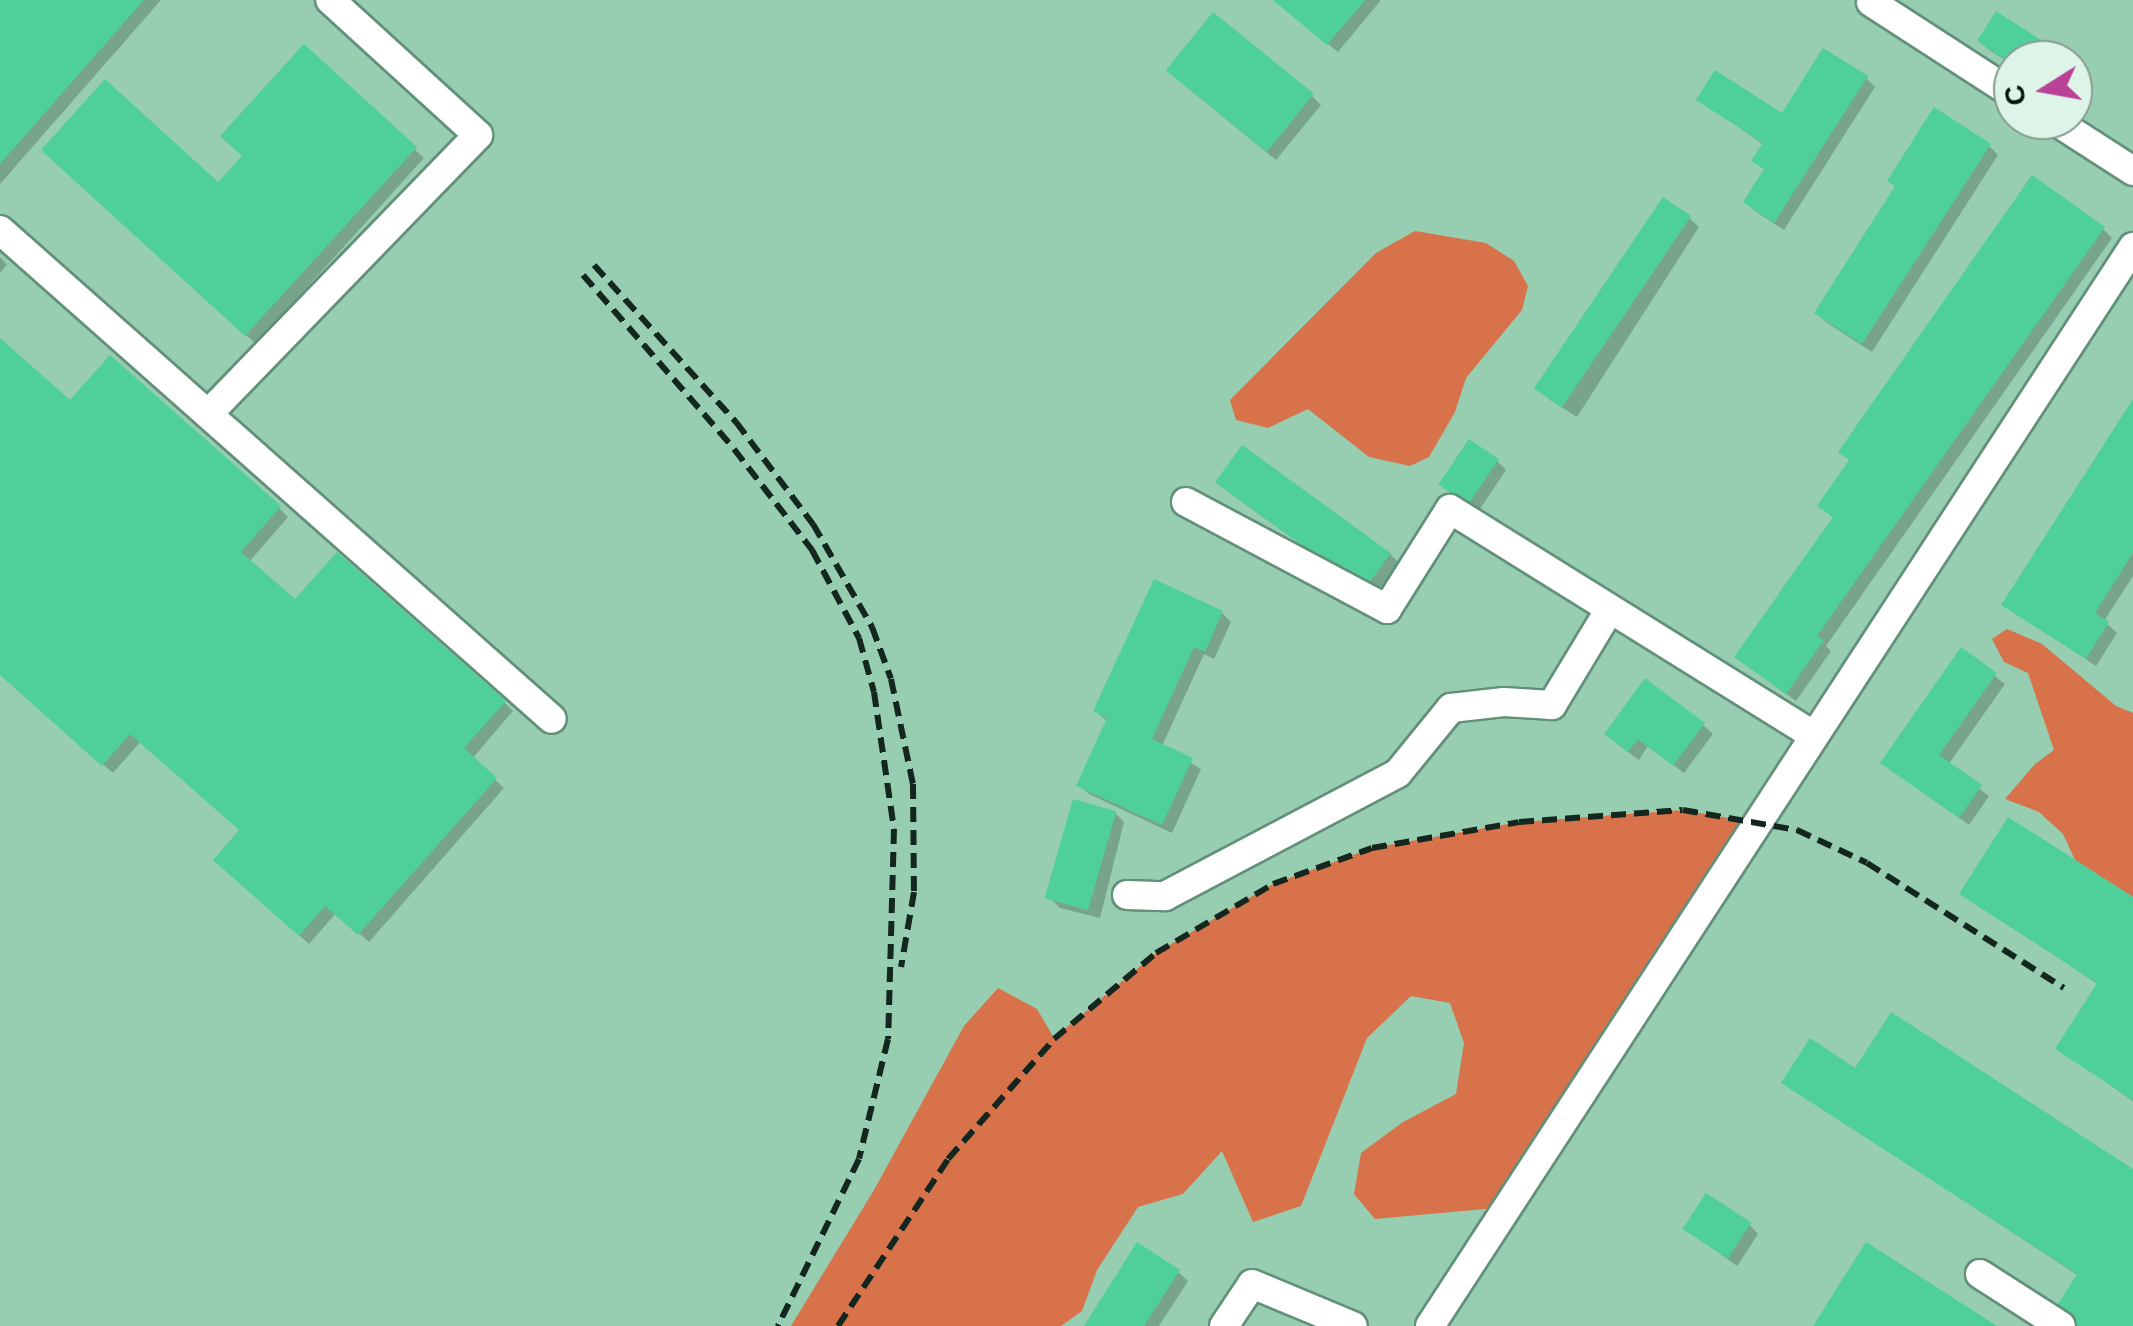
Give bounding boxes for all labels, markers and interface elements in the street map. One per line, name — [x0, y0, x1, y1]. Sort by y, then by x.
north arrow — [1993, 40, 2093, 140]
text: С — [1995, 82, 2035, 109]

